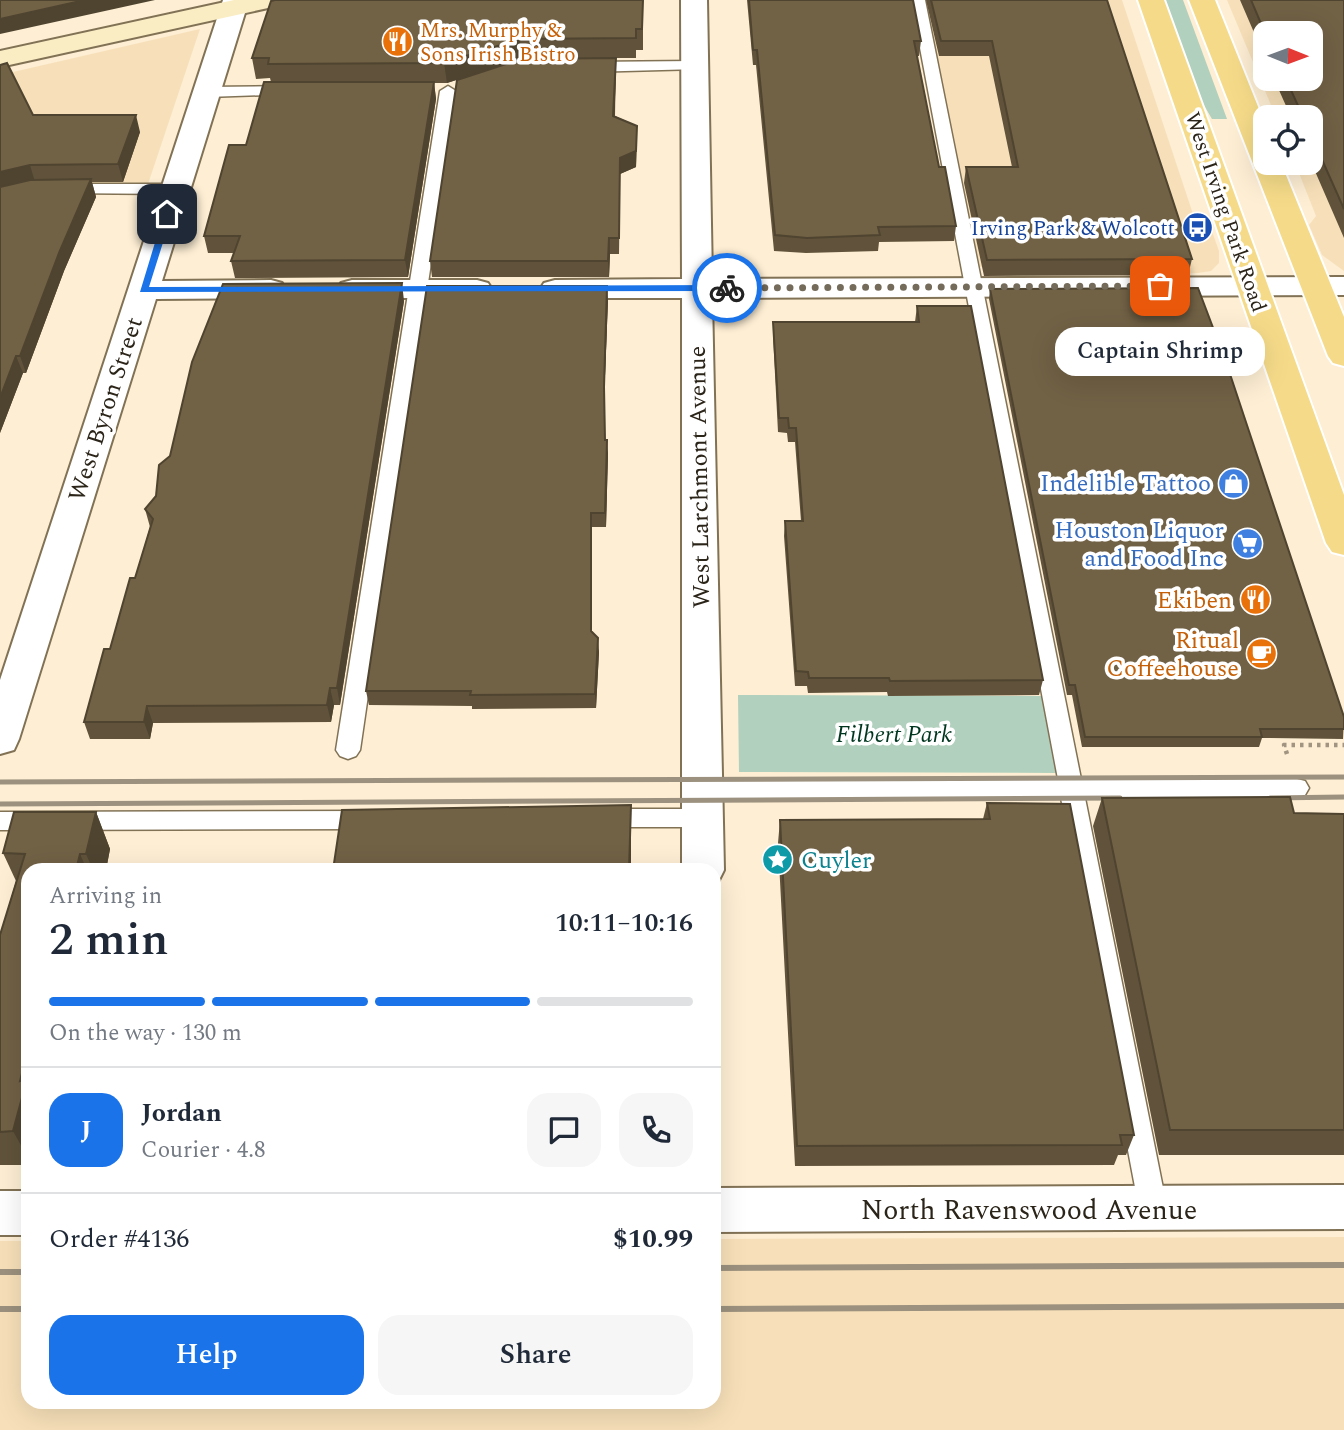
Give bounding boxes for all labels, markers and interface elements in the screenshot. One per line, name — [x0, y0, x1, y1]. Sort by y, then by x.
place label: Mrs. Murphy & Sons Irish Bistro — [420, 15, 576, 71]
north arrow — [1253, 21, 1323, 91]
map controls — [1253, 21, 1323, 175]
restaurant icon: Mrs. Murphy & Sons Irish Bistro — [380, 25, 414, 59]
button: locate — [1253, 105, 1323, 175]
street label: West Irving Park Road — [1176, 108, 1274, 317]
pin — [137, 184, 197, 244]
icon: home — [148, 195, 186, 233]
bus stop icon: Irving Park & Wolcott — [1181, 211, 1215, 245]
place label: Irving Park & Wolcott — [971, 213, 1175, 245]
courier — [692, 253, 762, 323]
pin — [1130, 256, 1190, 316]
icon: bag — [1141, 267, 1179, 305]
icon: bike — [708, 269, 746, 307]
street label: West Byron Street — [59, 312, 153, 506]
callout: Captain Shrimp — [1055, 328, 1265, 377]
text: Captain Shrimp — [1077, 334, 1243, 369]
street label: West Larchmont Avenue — [680, 345, 720, 609]
place label: Indelible Tattoo — [1040, 466, 1211, 502]
shop icon: Indelible Tattoo — [1217, 466, 1251, 500]
place label: Houston Liquor and Food Inc — [1055, 513, 1224, 577]
supermarket icon: Houston Liquor and Food Inc — [1230, 527, 1264, 561]
place label: Ekiben — [1157, 583, 1232, 619]
restaurant icon: Ekiben — [1238, 583, 1272, 617]
place label: Ritual Coffeehouse — [1107, 623, 1239, 687]
cafe icon: Ritual Coffeehouse — [1245, 637, 1279, 671]
park label: Filbert Park — [836, 717, 952, 753]
place icon: Cuyler — [761, 843, 795, 877]
place label: Cuyler — [801, 843, 872, 879]
text: Arriving in — [49, 879, 162, 914]
text: 10:11–10:16 — [555, 903, 693, 943]
text: 2 min — [49, 905, 168, 975]
text: On the way · 130 m — [49, 1016, 242, 1051]
text: Jordan — [141, 1093, 222, 1133]
button: chat — [527, 1093, 601, 1167]
button: phone — [619, 1093, 693, 1167]
text: J — [80, 1110, 92, 1150]
text: Courier · 4.8 — [141, 1133, 266, 1168]
street label: North Ravenswood Avenue — [861, 1189, 1197, 1232]
text: Order #4136 — [49, 1219, 189, 1259]
text: $10.99 — [613, 1219, 693, 1259]
button: Help — [49, 1315, 364, 1395]
button: Share — [378, 1315, 693, 1395]

